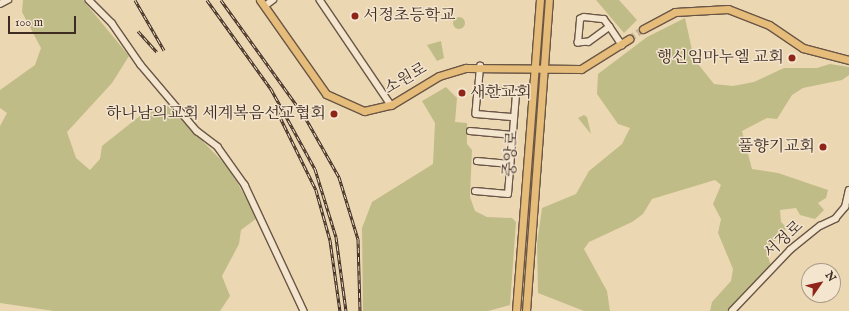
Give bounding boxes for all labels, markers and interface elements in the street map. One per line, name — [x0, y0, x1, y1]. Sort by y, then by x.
place label: 서정초등학교 — [363, 6, 456, 26]
scale bar — [10, 8, 78, 34]
marker: 서정초등학교 — [350, 11, 360, 21]
text: 100 m — [15, 15, 43, 30]
place label: 행신임마누엘 교회 — [657, 48, 784, 68]
marker: 행신임마누엘 교회 — [787, 53, 797, 63]
street label: 소원로 — [381, 59, 431, 99]
place label: 새한교회 — [470, 83, 532, 103]
marker: 새한교회 — [457, 88, 467, 98]
place label: 하나남의교회 세계복음선교협회 — [106, 104, 326, 124]
marker: 하나남의교회 세계복음선교협회 — [329, 109, 339, 119]
street label: 중앙로 — [501, 130, 523, 178]
place label: 풀향기교회 — [738, 137, 815, 157]
marker: 풀향기교회 — [818, 142, 828, 152]
street label: 서정로 — [760, 217, 808, 263]
north arrow — [801, 263, 841, 303]
text: N — [822, 269, 839, 285]

